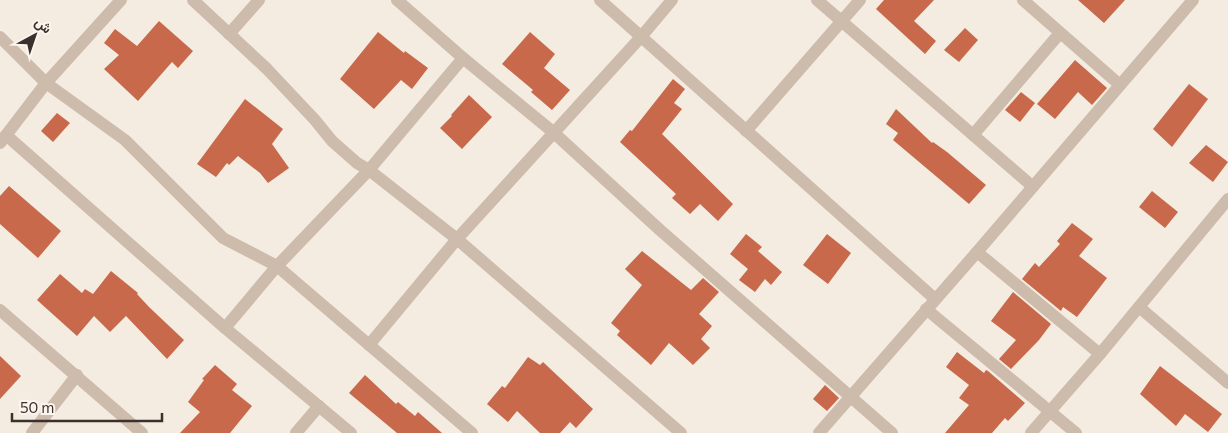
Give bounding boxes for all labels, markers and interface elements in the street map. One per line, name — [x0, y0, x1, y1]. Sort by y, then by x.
north arrow — [10, 10, 60, 60]
text: ش — [31, 13, 56, 37]
scale bar — [12, 390, 162, 422]
text: 50 m — [20, 398, 54, 416]

